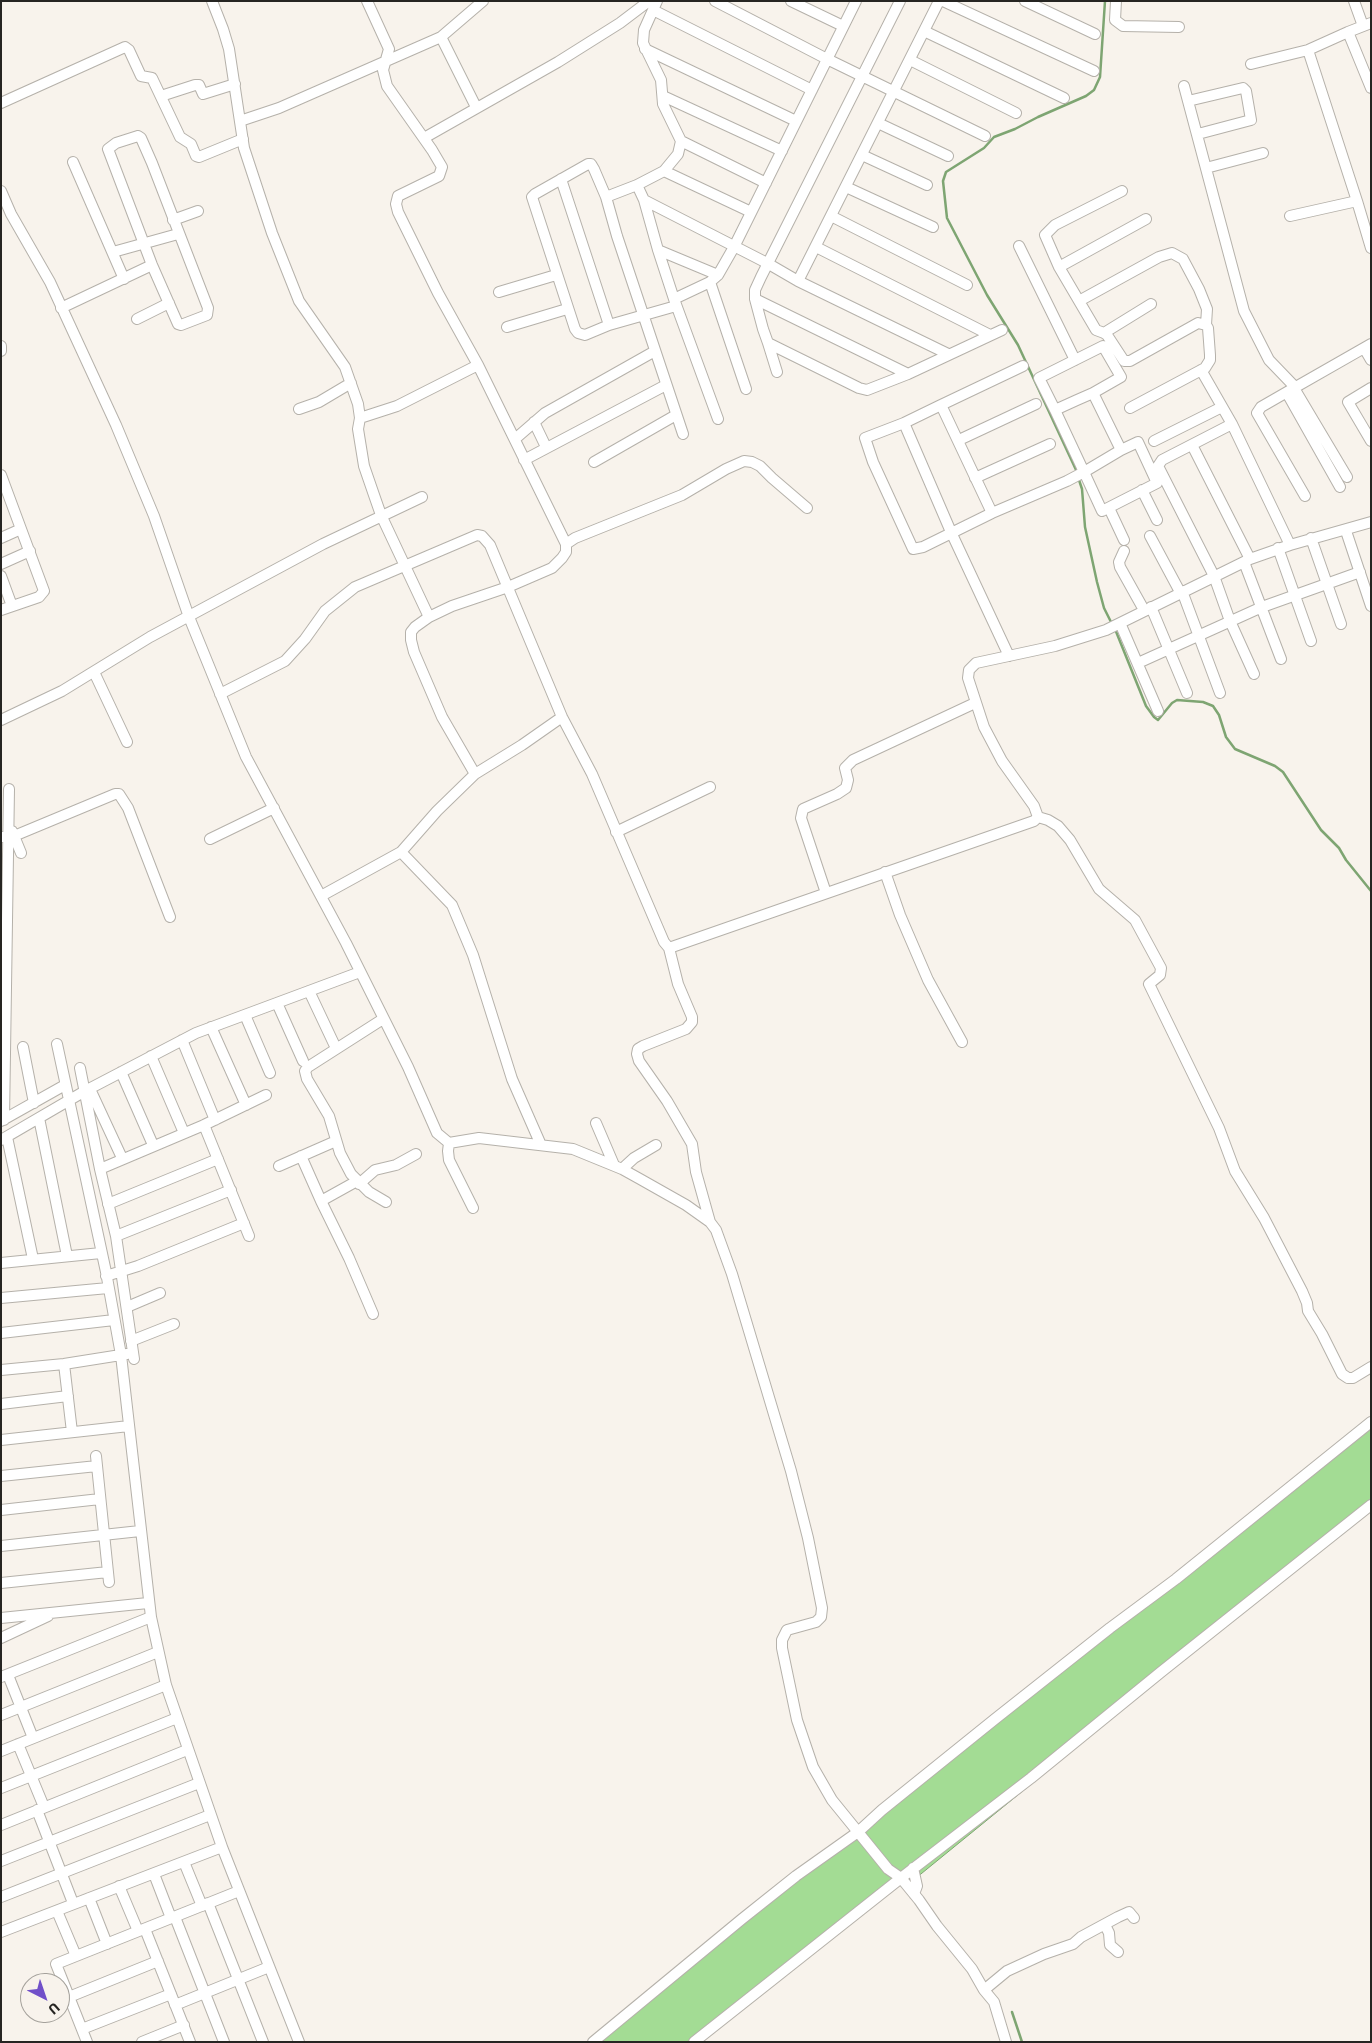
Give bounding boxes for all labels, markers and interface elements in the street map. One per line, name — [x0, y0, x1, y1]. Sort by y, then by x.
north arrow — [20, 1973, 70, 2023]
text: U — [45, 1999, 64, 2019]

